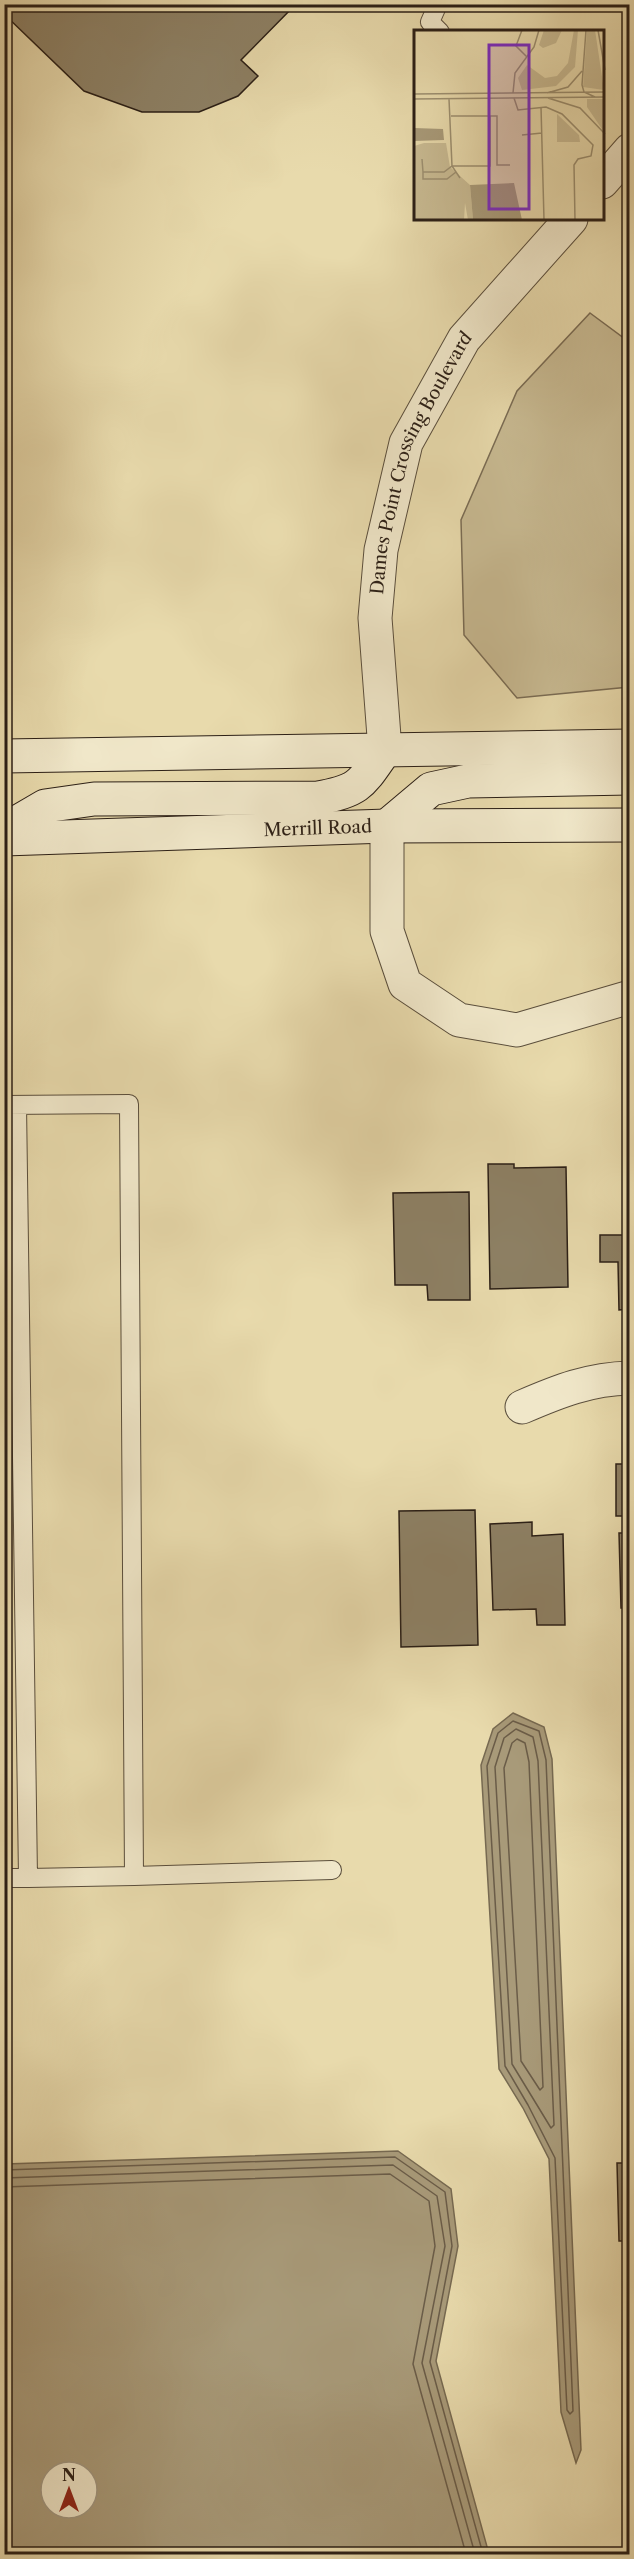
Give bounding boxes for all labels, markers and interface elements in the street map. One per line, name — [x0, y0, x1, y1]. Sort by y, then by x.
inset map — [414, 30, 604, 220]
street label: Dames Point Crossing Boulevard — [366, 327, 476, 595]
street label: Merrill Road — [263, 816, 372, 841]
north arrow — [39, 2460, 99, 2520]
text: N — [62, 2465, 76, 2485]

